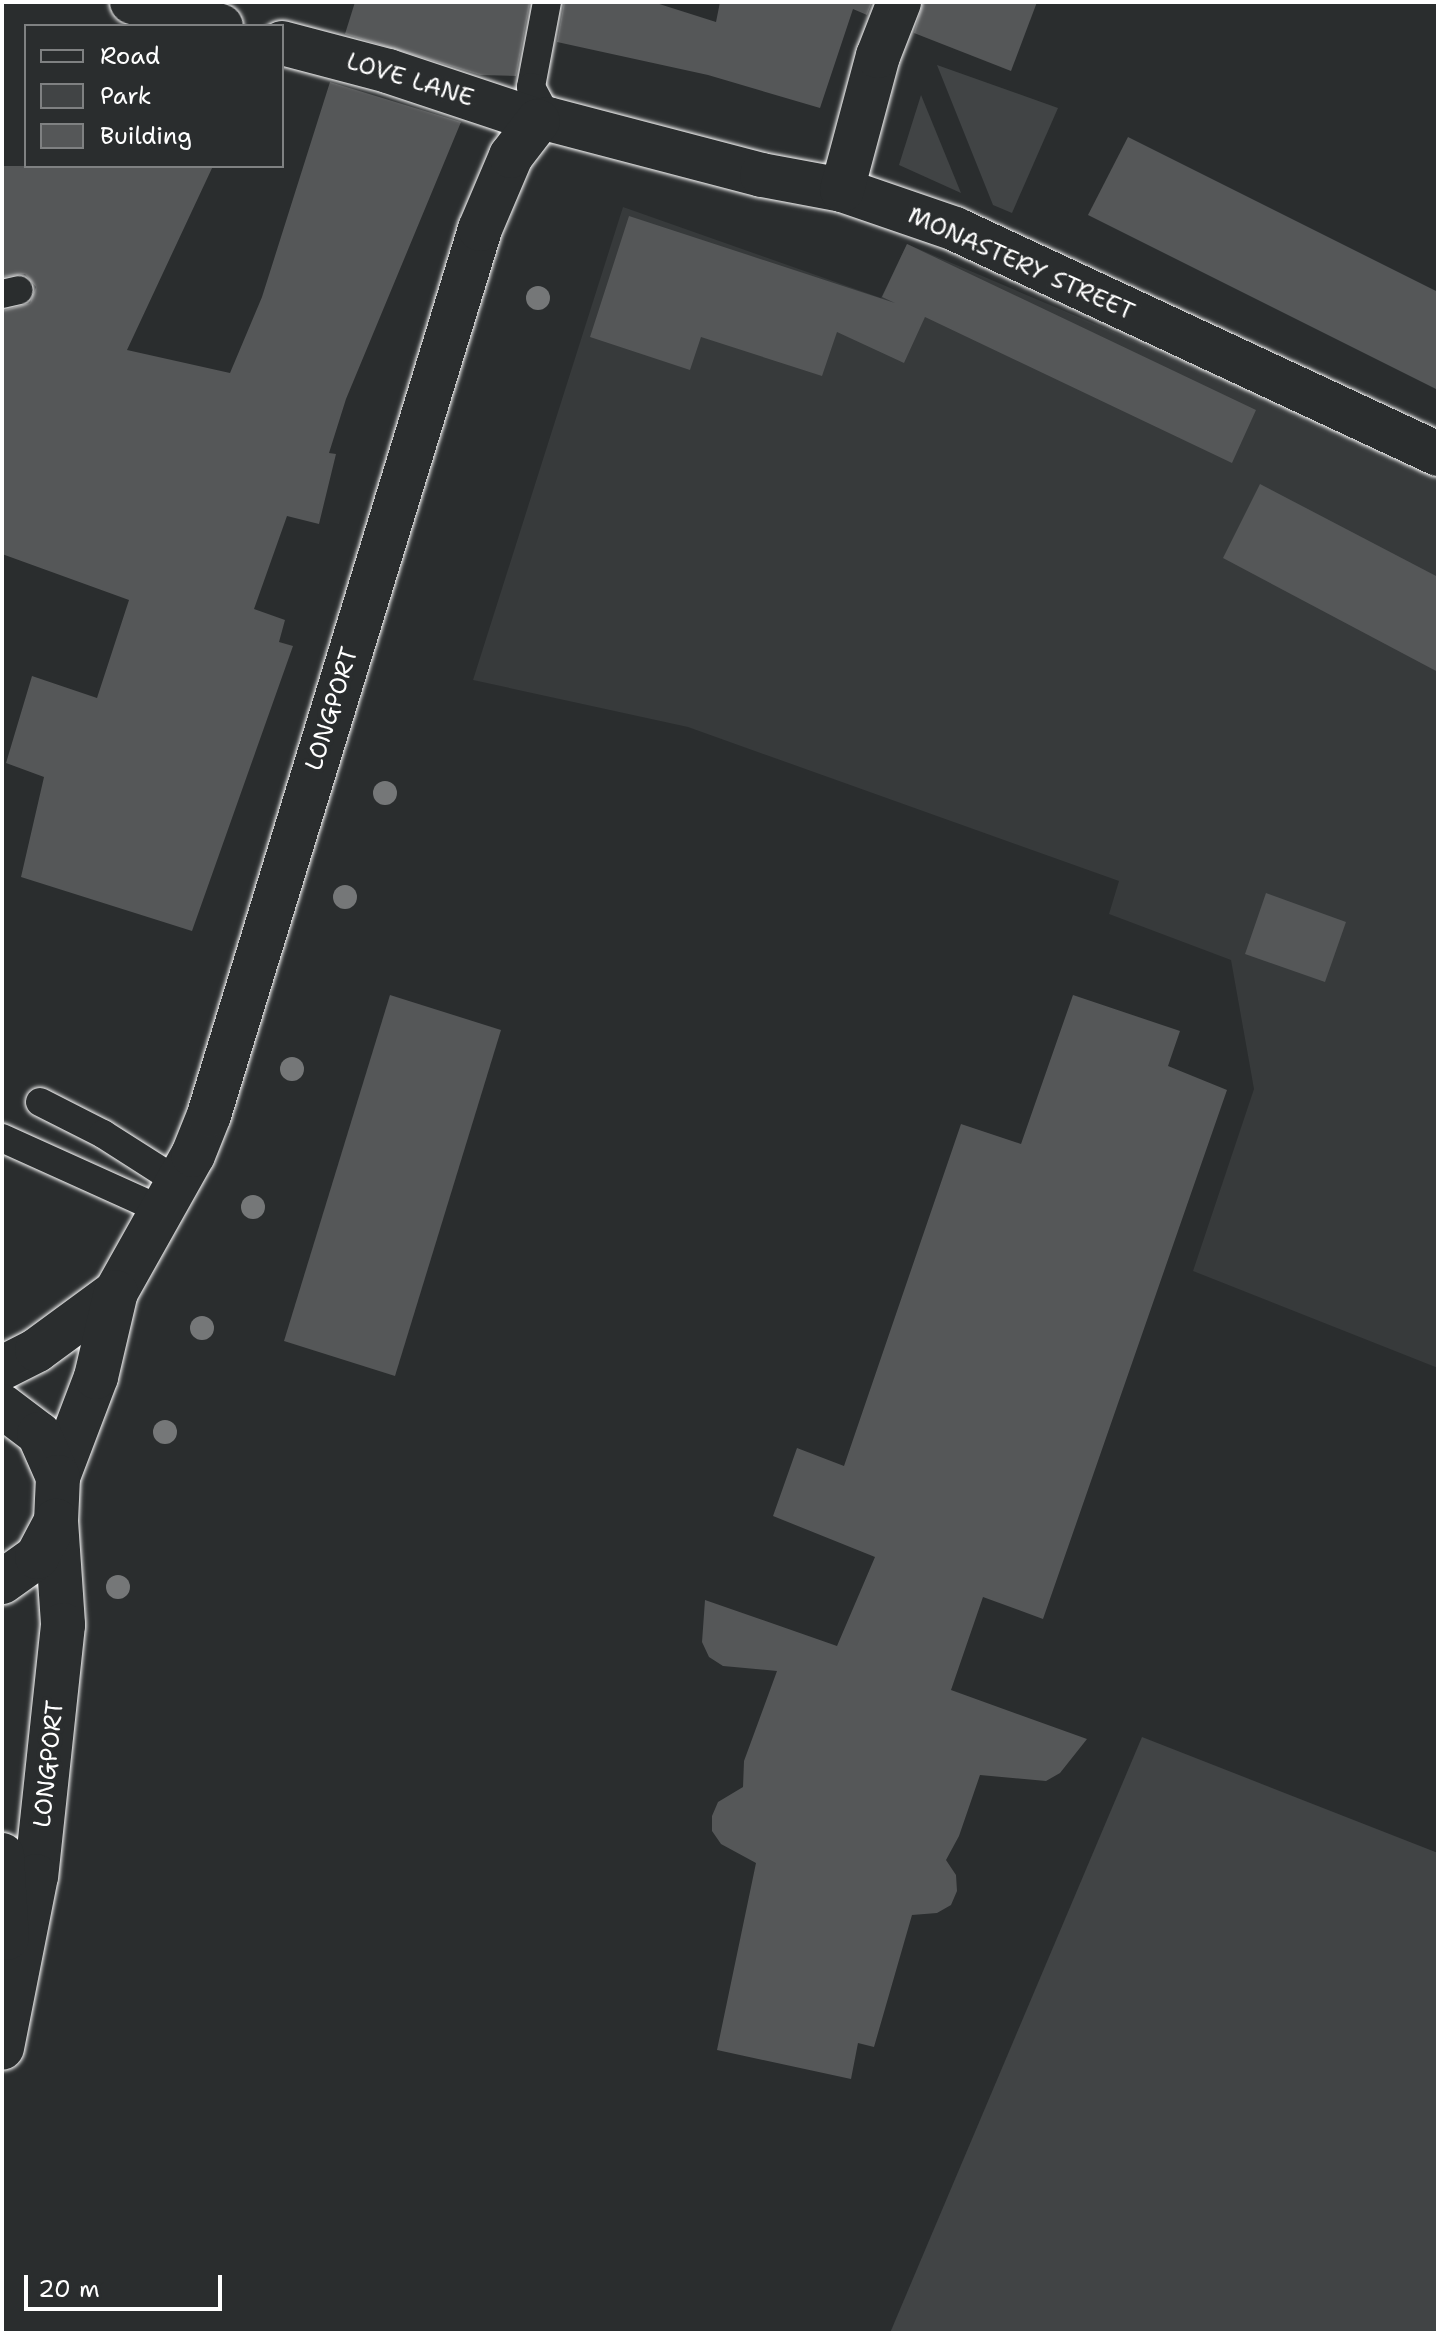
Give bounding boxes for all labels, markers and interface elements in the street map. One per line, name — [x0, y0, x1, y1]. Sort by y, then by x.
legend — [24, 24, 284, 168]
text: Road — [100, 40, 160, 72]
street label: LOVE LANE — [343, 47, 477, 113]
text: Park — [100, 80, 152, 112]
text: Building — [100, 120, 192, 152]
street label: MONASTERY STREET — [903, 201, 1139, 327]
street label: LONGPORT — [300, 644, 364, 774]
street label: LONGPORT — [28, 1699, 70, 1829]
scale bar — [28, 2259, 226, 2309]
text: 20 m — [38, 2273, 100, 2305]

